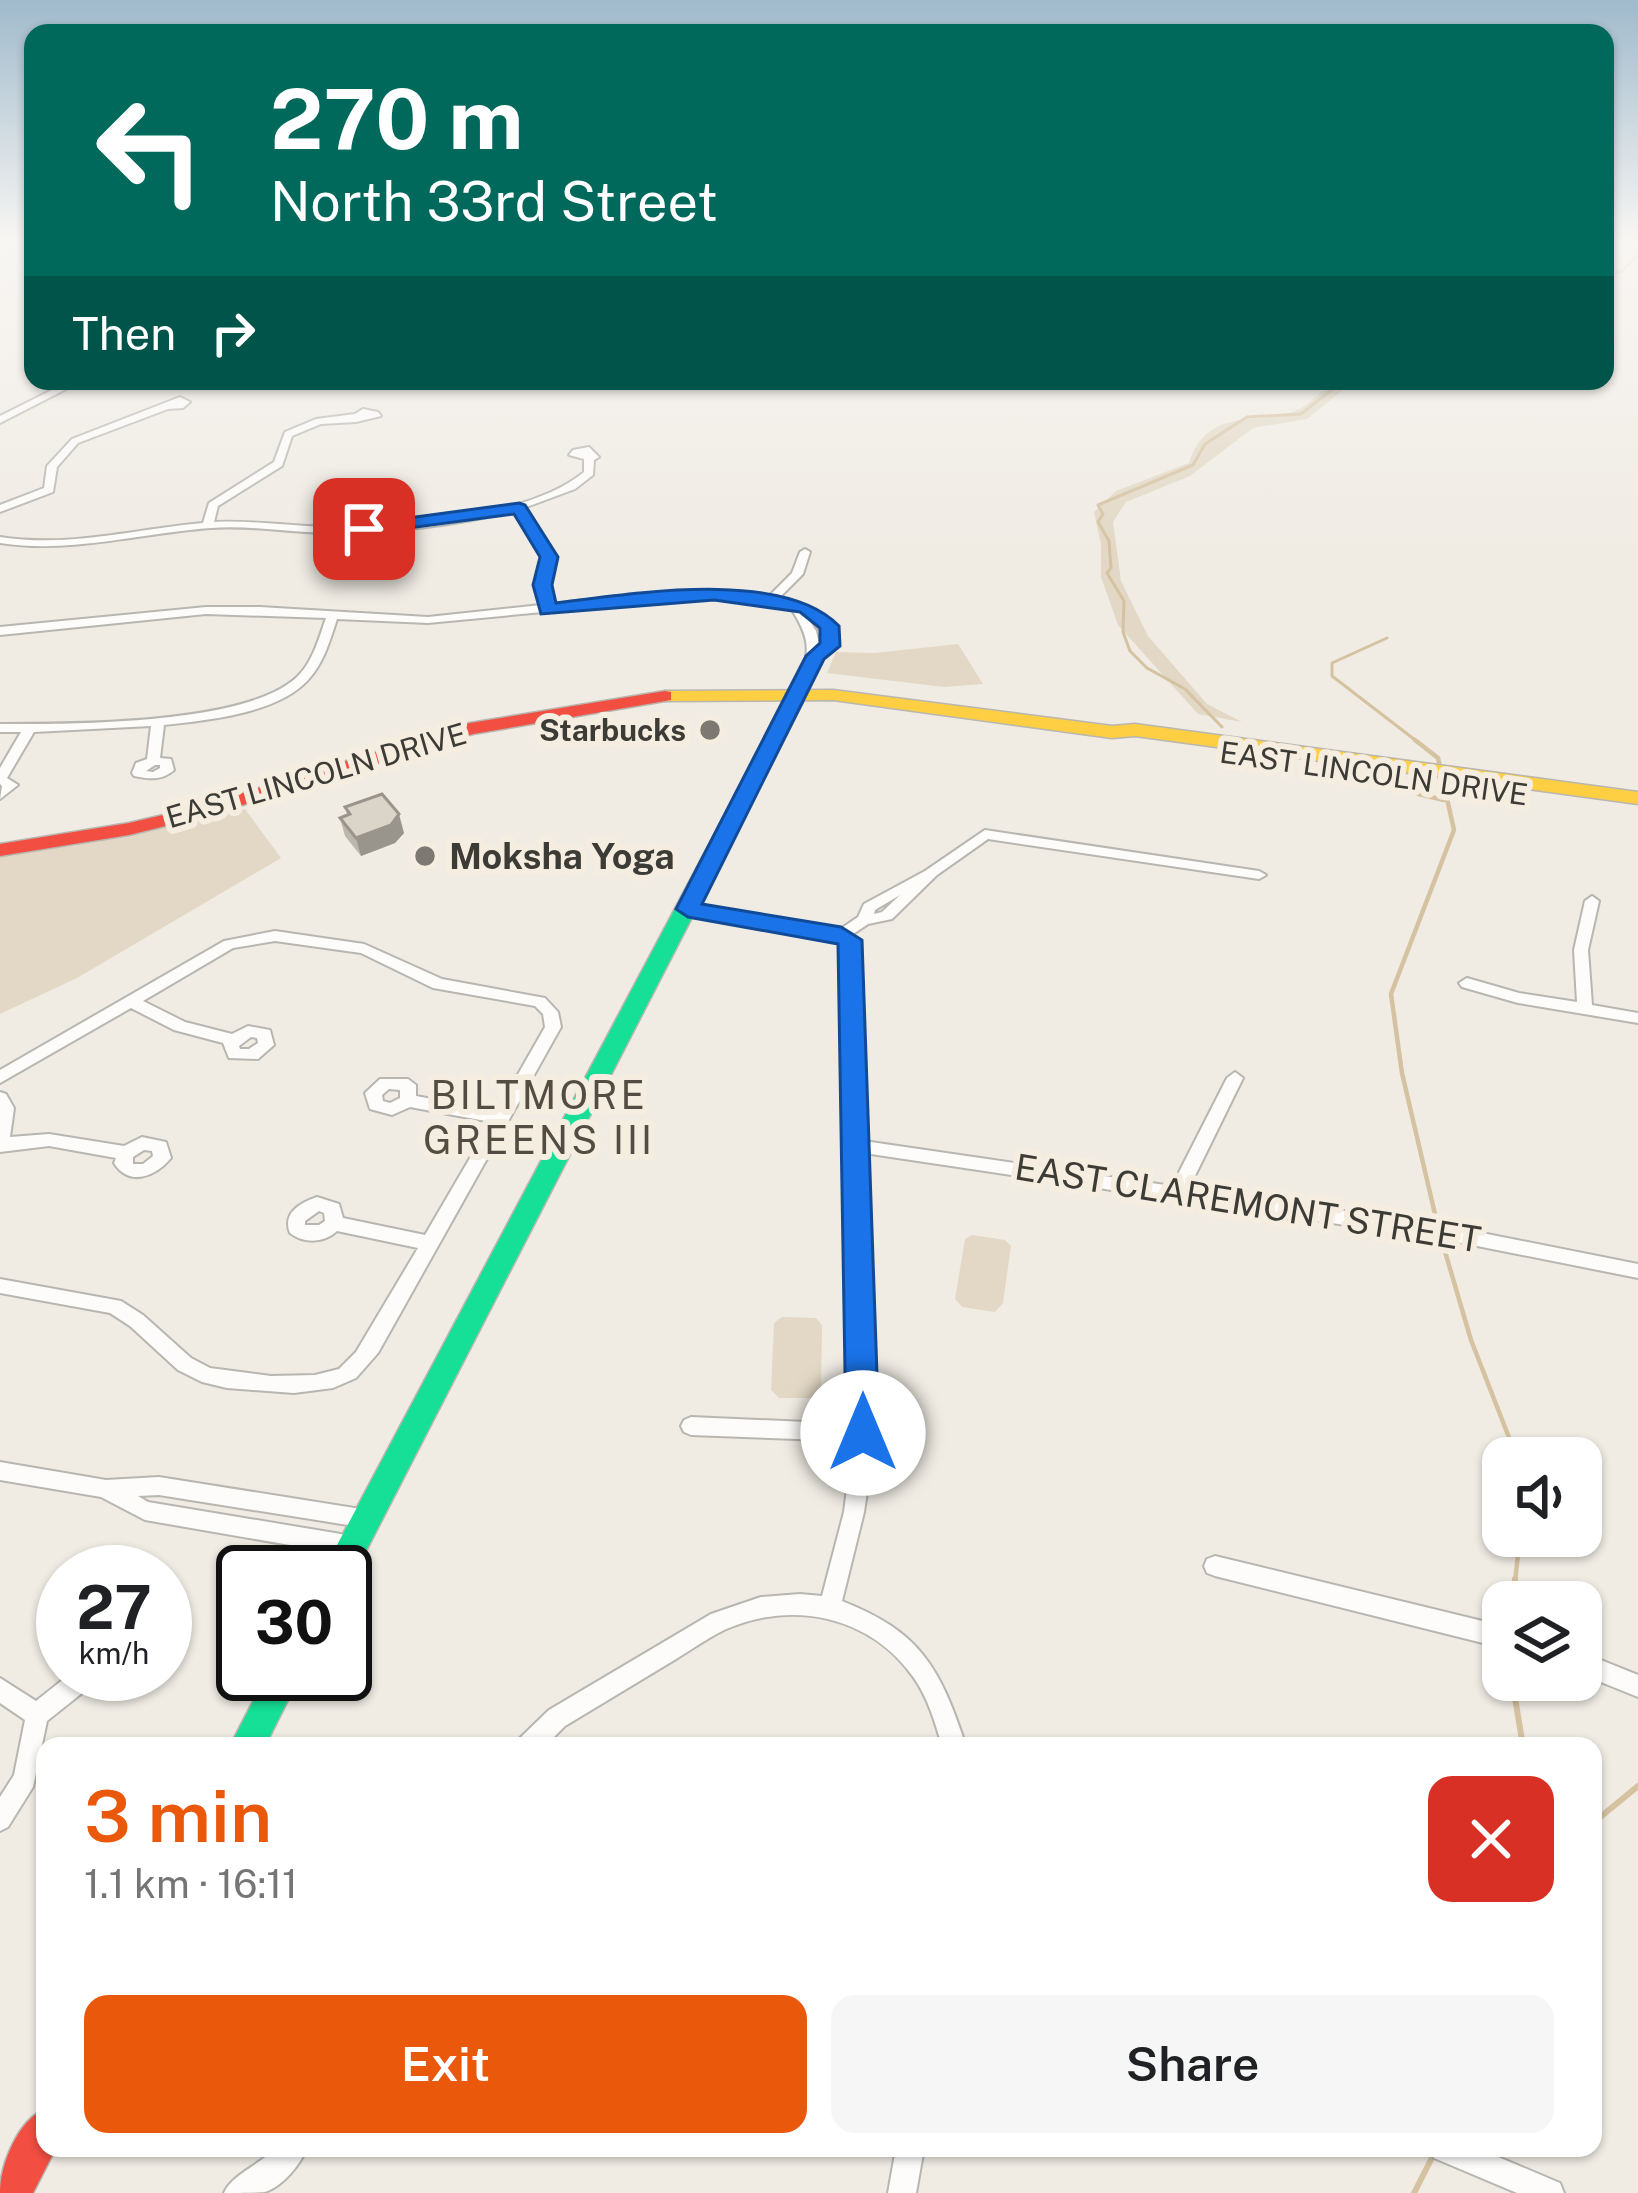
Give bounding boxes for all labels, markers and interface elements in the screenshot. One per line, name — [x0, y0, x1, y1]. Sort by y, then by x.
text: 270 m — [270, 69, 523, 168]
icon: left — [72, 72, 228, 228]
text: North 33rd Street — [270, 170, 718, 233]
icon: right — [200, 300, 266, 366]
text: Then — [72, 307, 176, 360]
pin — [313, 478, 415, 580]
icon: arrive — [331, 496, 397, 562]
place label: Starbucks — [539, 712, 686, 748]
street label: EAST LINCOLN DRIVE — [162, 715, 470, 835]
marker: Starbucks — [697, 717, 723, 743]
street label: EAST LINCOLN DRIVE — [1218, 734, 1530, 812]
place label: Moksha Yoga — [449, 835, 675, 877]
marker: Moksha Yoga — [412, 843, 438, 869]
district label: BILTMORE GREENS III — [423, 1072, 655, 1163]
street label: EAST CLAREMONT STREET — [1012, 1145, 1484, 1261]
position arrow — [800, 1370, 926, 1496]
map controls — [1482, 1437, 1602, 1701]
button: sound — [1482, 1437, 1602, 1557]
speed limit sign: 30 — [216, 1545, 372, 1701]
text: 27 — [76, 1572, 152, 1643]
button: layers — [1482, 1581, 1602, 1701]
text: km/h — [79, 1635, 149, 1671]
text: 3 min — [84, 1774, 272, 1858]
button: close — [1428, 1776, 1554, 1902]
text: 1.1 km · 16:11 — [84, 1861, 298, 1907]
button: Exit — [84, 1995, 807, 2133]
button: Share — [831, 1995, 1554, 2133]

